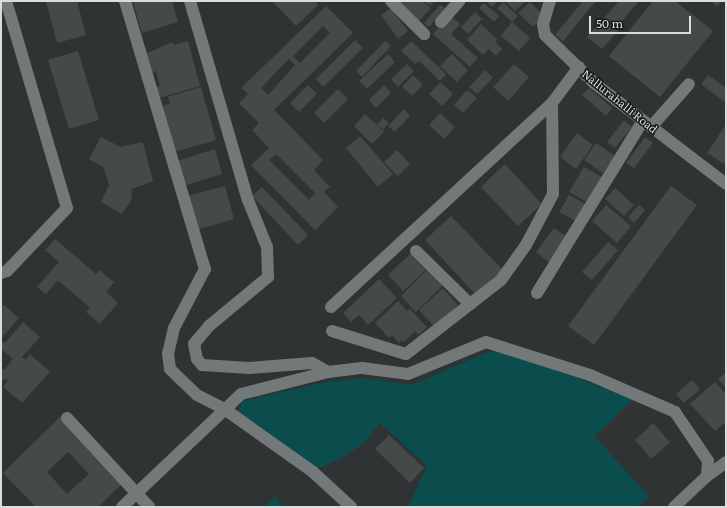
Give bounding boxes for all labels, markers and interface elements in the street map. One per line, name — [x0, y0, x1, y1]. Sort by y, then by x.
scale bar — [591, 8, 693, 34]
text: 50 m — [596, 14, 623, 32]
street label: Nallurahalli Road — [580, 67, 660, 135]

